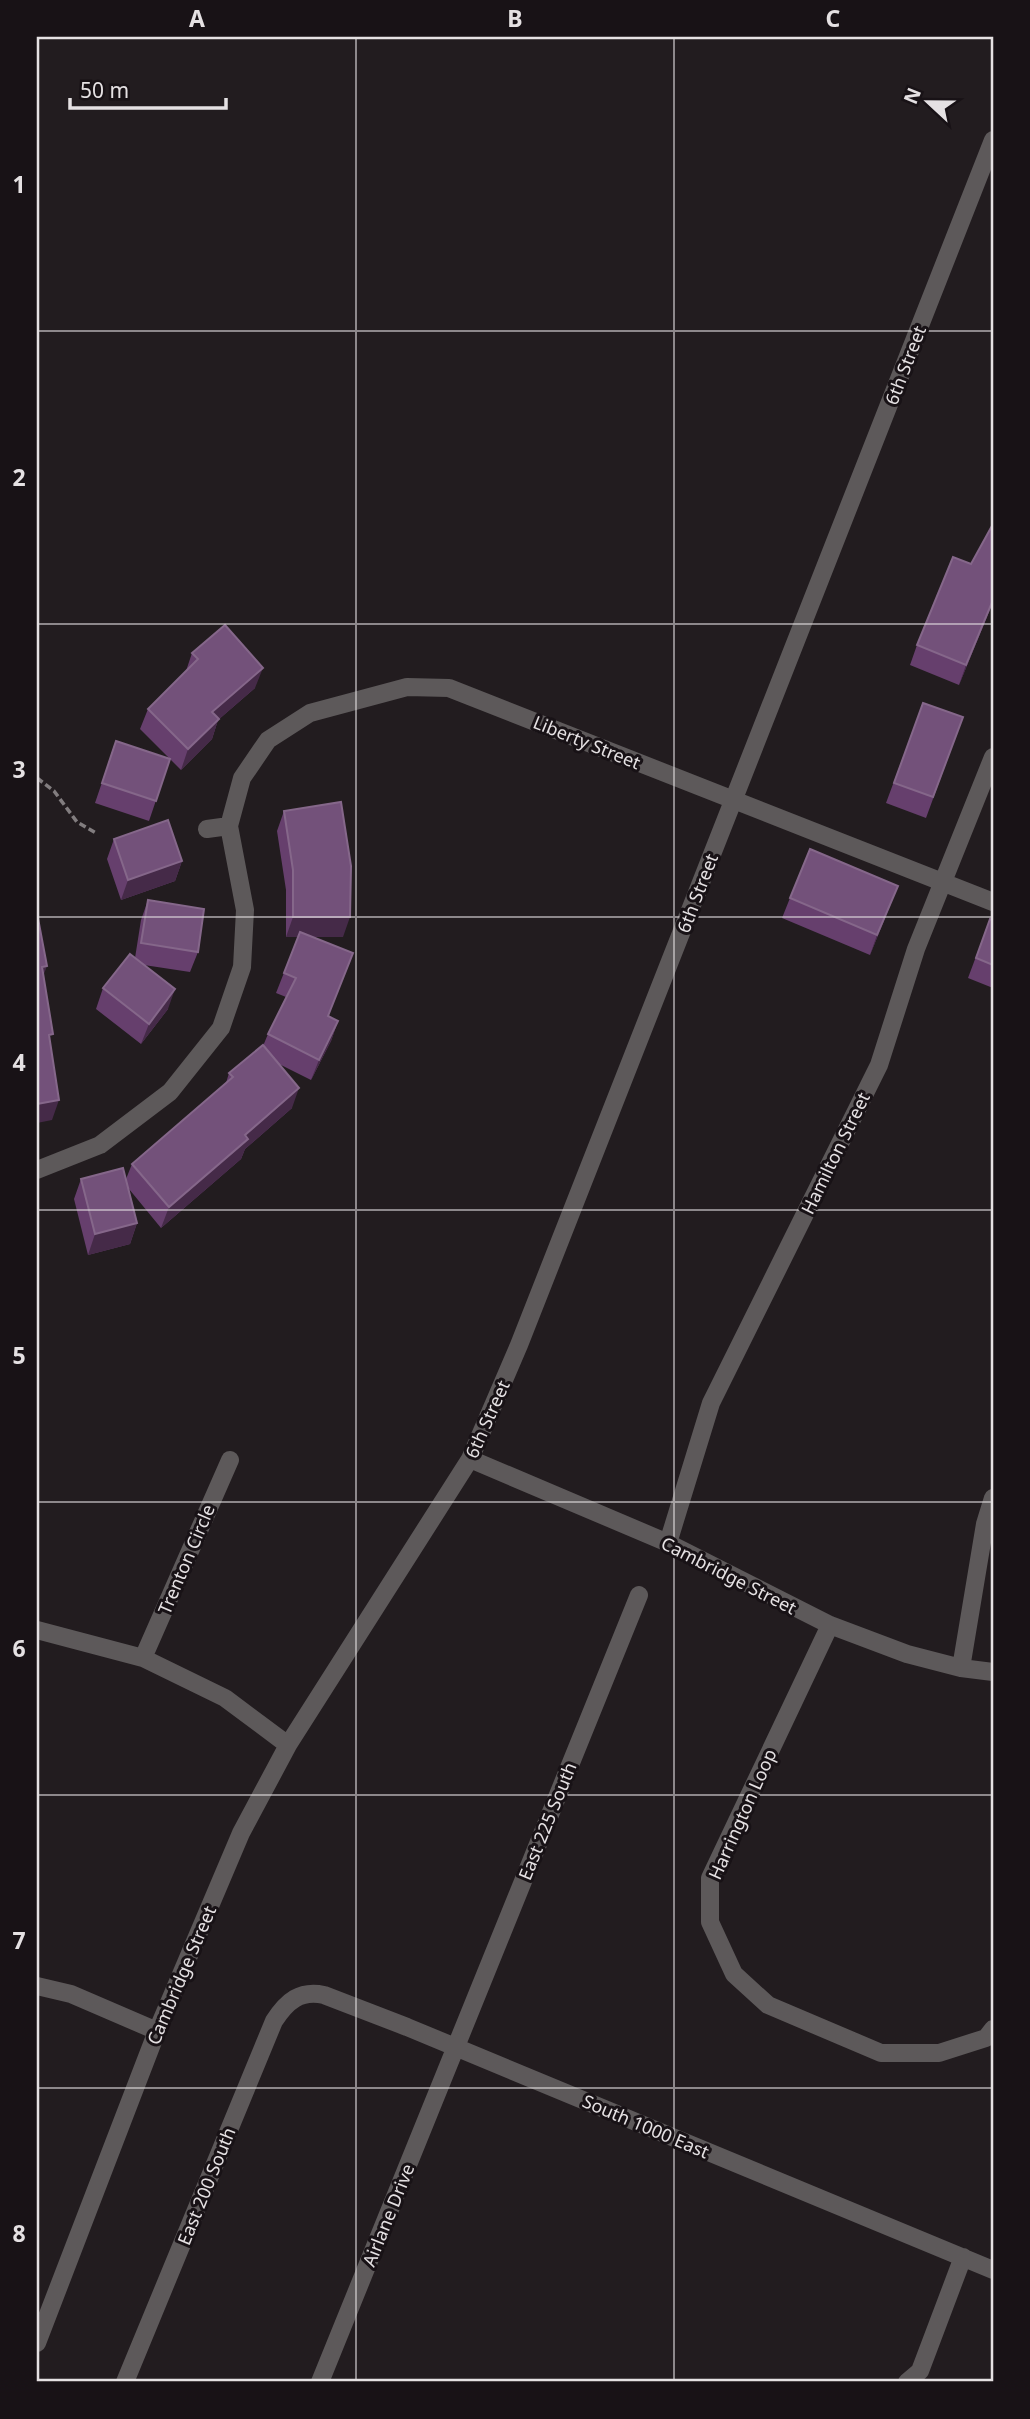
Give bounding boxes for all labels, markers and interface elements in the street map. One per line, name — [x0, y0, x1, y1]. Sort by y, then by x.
text: A — [189, 2, 205, 34]
text: B — [507, 2, 523, 34]
text: C — [826, 2, 841, 34]
scale bar — [70, 66, 226, 110]
north arrow — [894, 66, 964, 136]
text: 50 m — [80, 76, 129, 104]
text: N — [897, 84, 927, 108]
text: 1 — [12, 168, 26, 200]
street label: 6th Street — [879, 322, 931, 408]
text: 2 — [12, 461, 26, 493]
street label: Liberty Street — [530, 710, 645, 775]
text: 3 — [12, 753, 26, 785]
street label: 6th Street — [671, 850, 723, 936]
text: 4 — [12, 1046, 26, 1078]
street label: Hamilton Street — [795, 1088, 875, 1218]
text: 5 — [12, 1339, 26, 1371]
street label: 6th Street — [459, 1376, 515, 1462]
street label: Trenton Circle — [152, 1500, 220, 1618]
street label: Cambridge Street — [657, 1531, 801, 1620]
text: 6 — [12, 1632, 26, 1664]
street label: Harrington Loop — [702, 1745, 782, 1883]
street label: East 225 South — [512, 1759, 582, 1883]
street label: Cambridge Street — [141, 1901, 221, 2048]
text: 7 — [12, 1924, 26, 1956]
street label: South 1000 East — [579, 2089, 713, 2164]
street label: East 200 South — [171, 2124, 241, 2248]
street label: Airlane Drive — [356, 2160, 420, 2270]
text: 8 — [12, 2217, 26, 2249]

